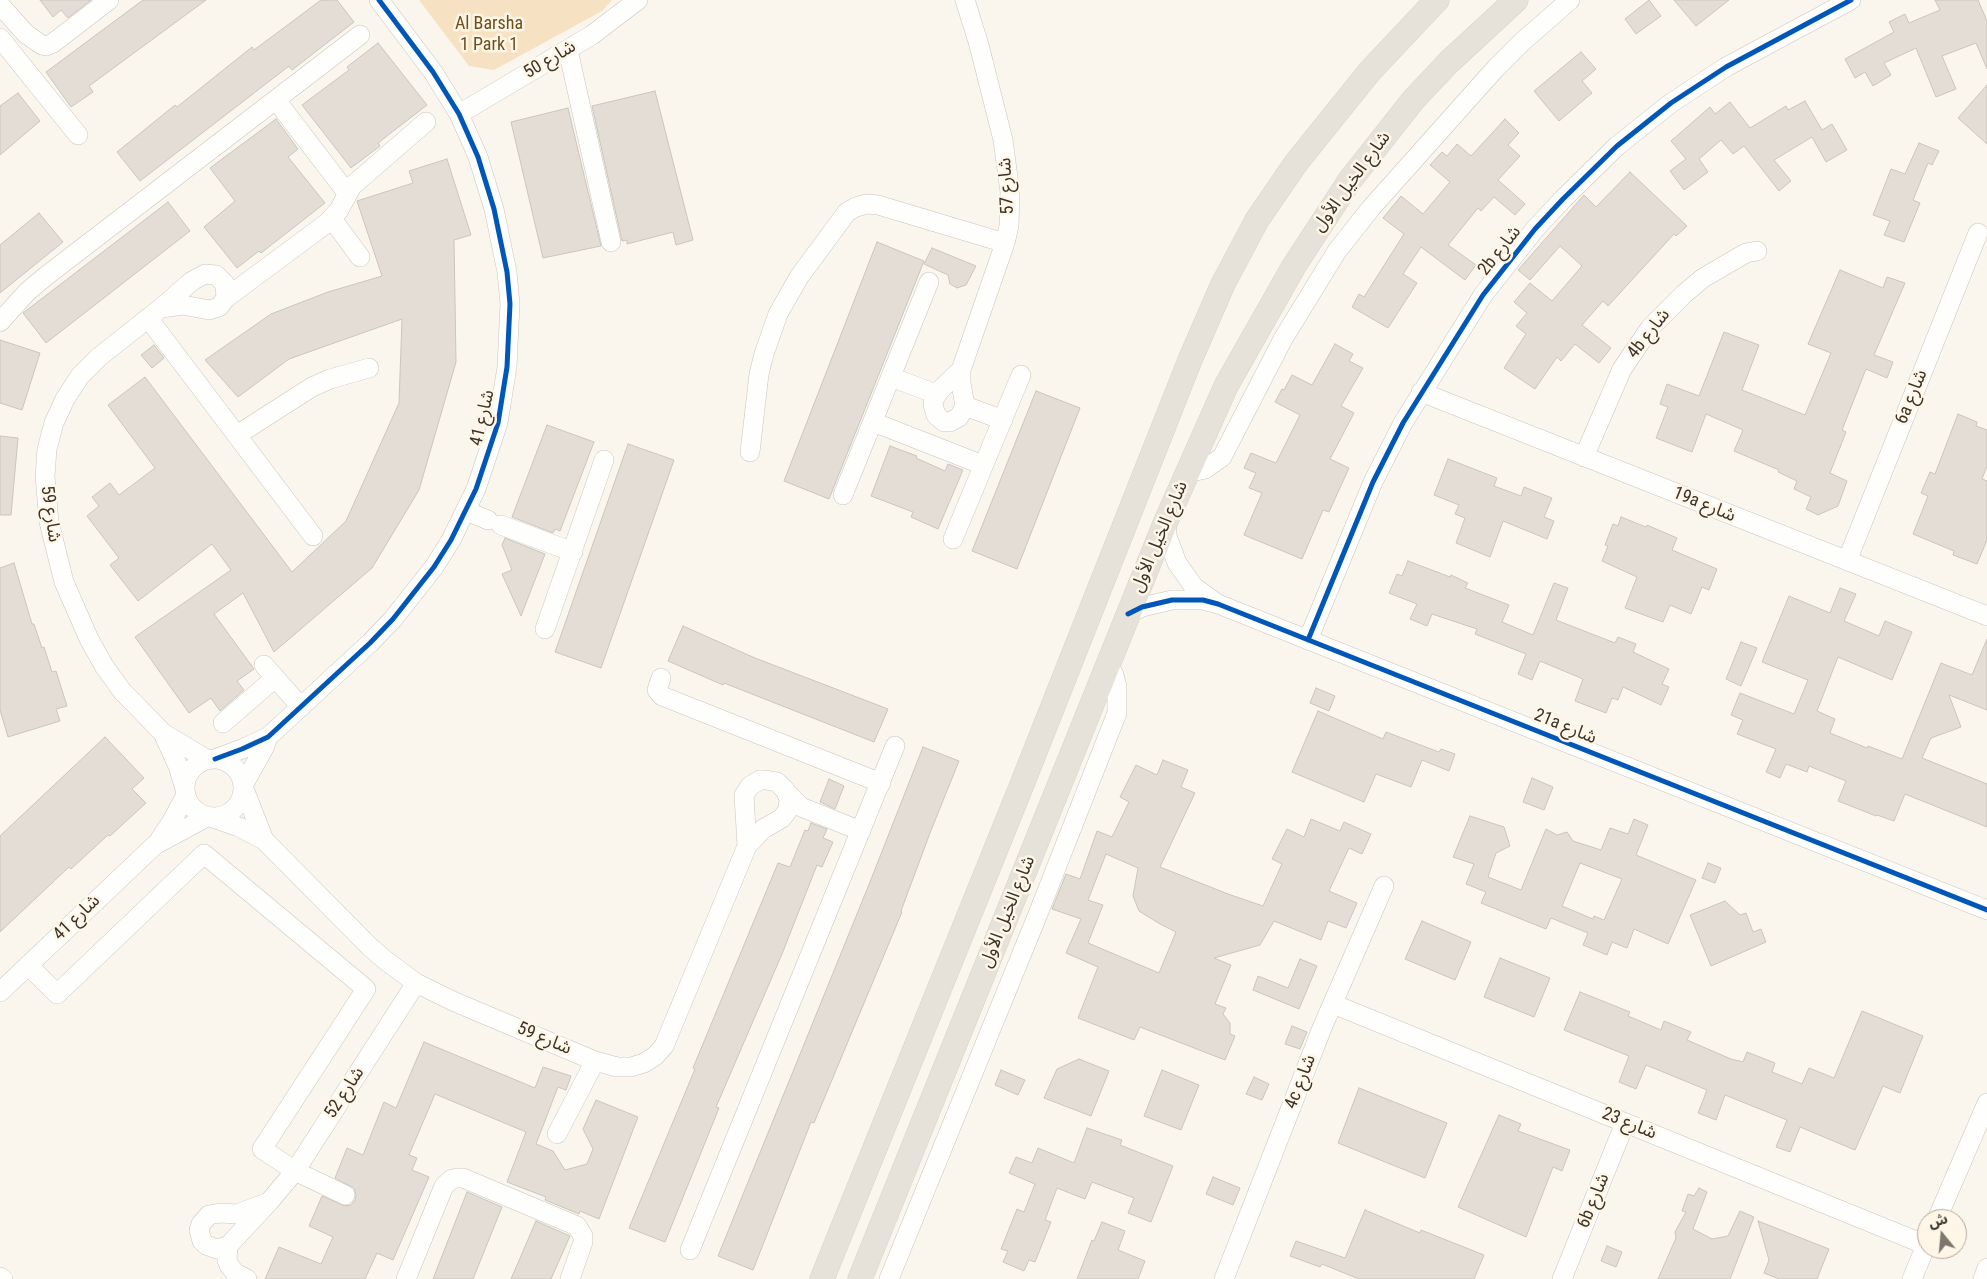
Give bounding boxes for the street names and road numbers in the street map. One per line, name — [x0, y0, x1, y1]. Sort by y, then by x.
street label: شارع 50 — [520, 36, 580, 84]
street label: شارع الخيل الأول — [1308, 128, 1396, 236]
street label: شارع 57 — [995, 157, 1019, 215]
street label: 2b شارع — [1474, 222, 1526, 280]
street label: 4b شارع — [1623, 305, 1675, 363]
street label: 6a شارع — [1891, 367, 1933, 427]
street label: شارع 41 — [466, 388, 500, 448]
street label: شارع الخيل الأول — [1127, 478, 1193, 596]
street label: 19a شارع — [1670, 483, 1738, 527]
street label: شارع 59 — [35, 484, 65, 544]
street label: 21a شارع — [1531, 705, 1599, 749]
street label: شارع الخيل الأول — [976, 853, 1040, 971]
street label: شارع 41 — [49, 890, 105, 946]
street label: شارع 59 — [514, 1018, 574, 1060]
street label: 4c شارع — [1281, 1052, 1321, 1112]
street label: شارع 52 — [320, 1063, 370, 1123]
street label: شارع 23 — [1599, 1103, 1659, 1145]
street label: 6b شارع — [1573, 1171, 1615, 1231]

